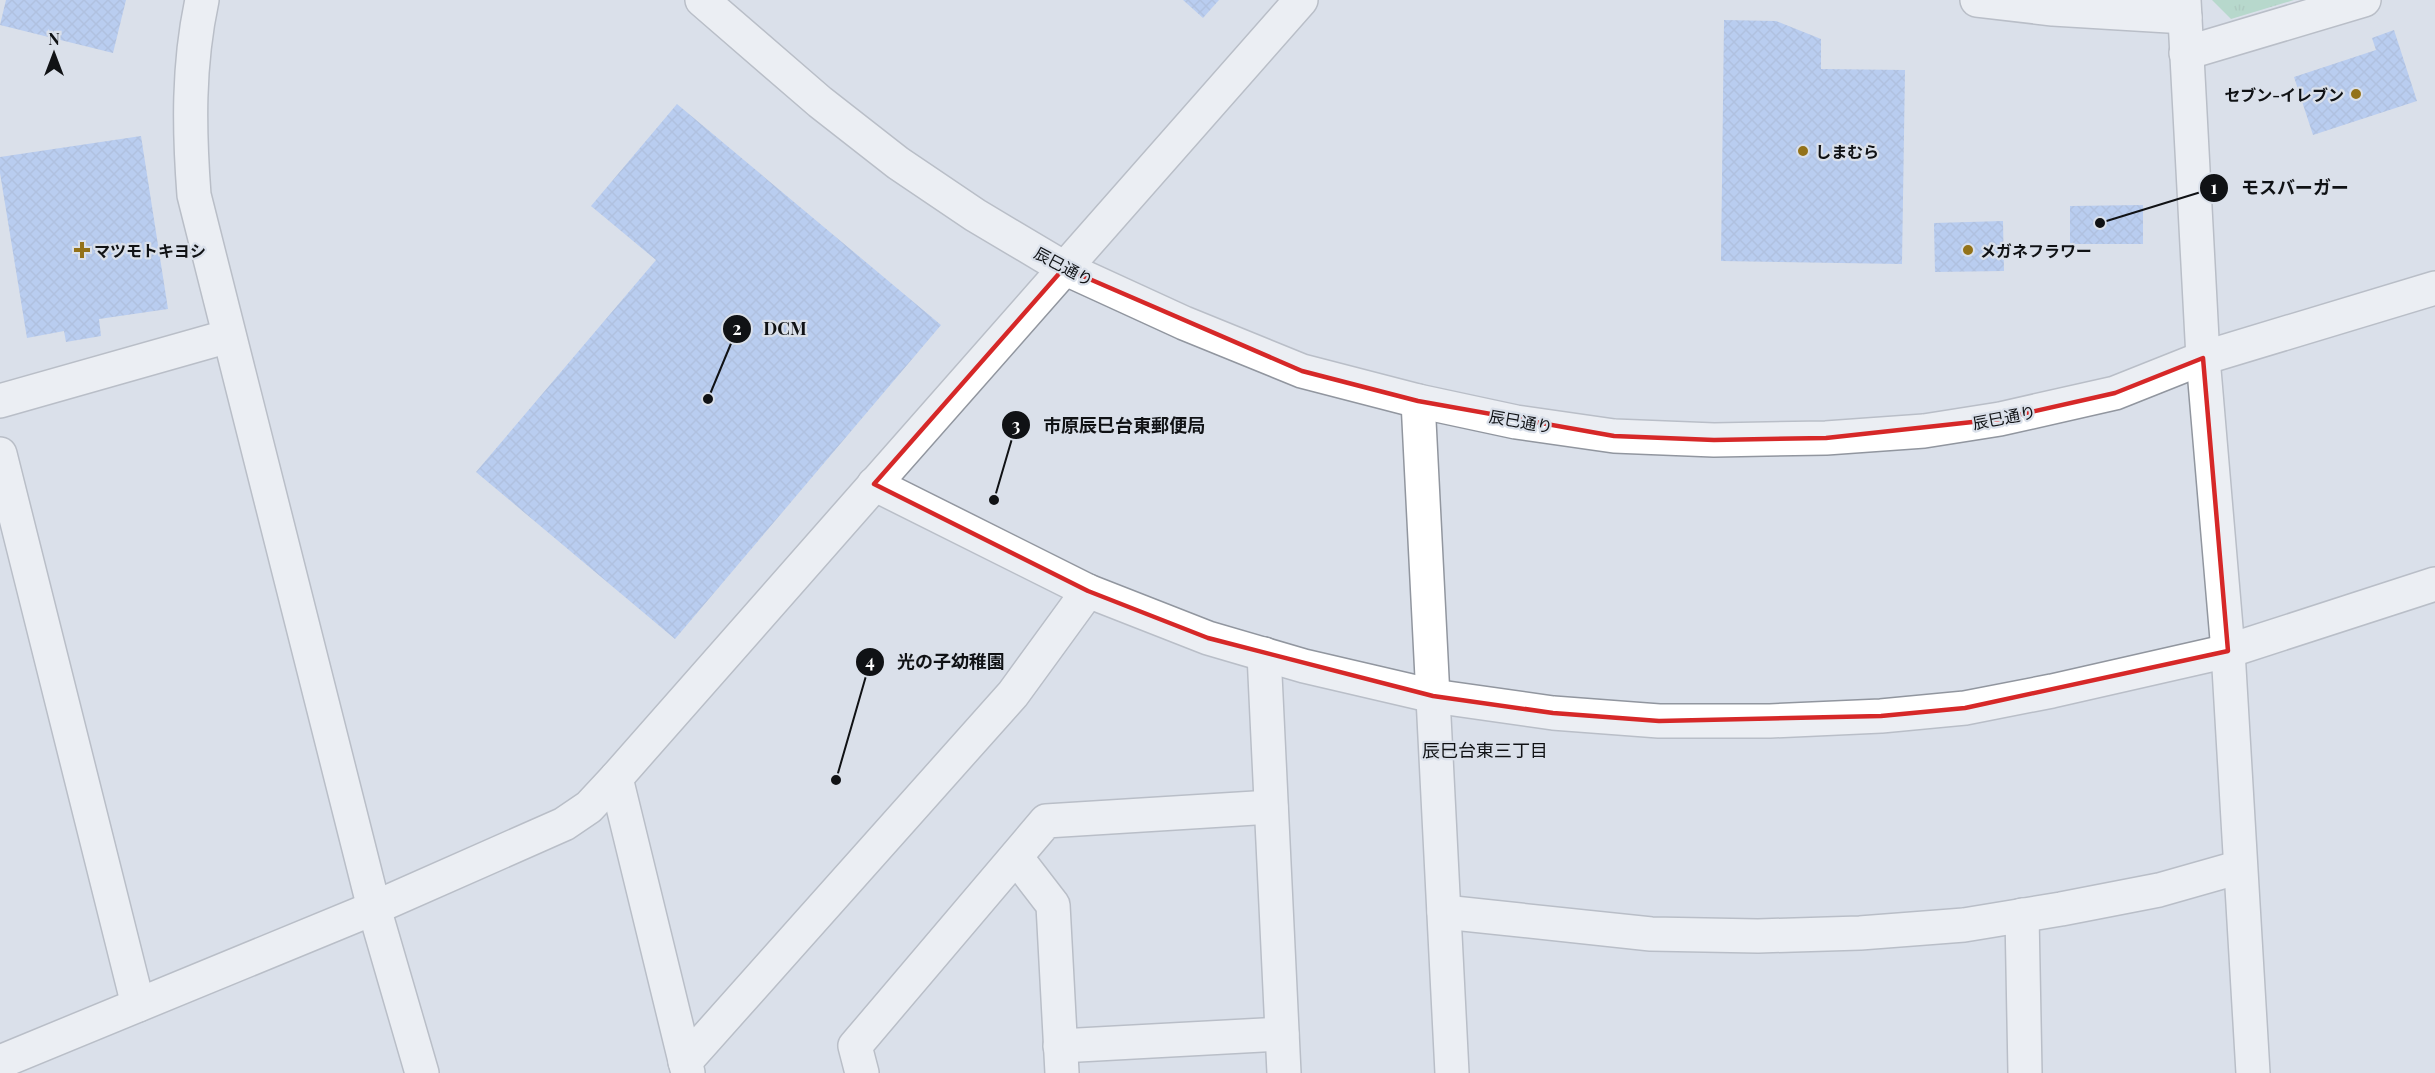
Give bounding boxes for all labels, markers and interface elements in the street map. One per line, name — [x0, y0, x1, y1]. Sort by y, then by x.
north arrow — [24, 24, 84, 84]
text: N — [48, 28, 60, 49]
place label: セブン-イレブン — [2224, 84, 2344, 105]
marker: セブン-イレブン — [2349, 87, 2363, 101]
place label: しまむら — [1815, 141, 1879, 162]
marker: しまむら — [1796, 144, 1810, 158]
callout: モスバーガー — [2199, 170, 2361, 206]
text: 1 — [2211, 175, 2218, 199]
text: モスバーガー — [2241, 175, 2349, 199]
place label: マツモトキヨシ — [94, 240, 206, 261]
place label: メガネフラワー — [1980, 240, 2092, 261]
street label: 辰巳通り — [1031, 242, 1097, 290]
marker: マツモトキヨシ — [75, 243, 89, 257]
marker: メガネフラワー — [1961, 243, 1975, 257]
callout: DCM — [722, 311, 819, 347]
text: 2 — [732, 316, 742, 340]
text: DCM — [763, 316, 807, 340]
street label: 辰巳通り — [1971, 401, 2037, 433]
street label: 辰巳通り — [1488, 405, 1554, 437]
callout: 市原辰巳台東郵便局 — [1001, 407, 1217, 443]
text: 3 — [1012, 413, 1021, 437]
text: 市原辰巳台東郵便局 — [1043, 413, 1205, 437]
callout: 光の子幼稚園 — [855, 644, 1017, 680]
text: 4 — [865, 649, 875, 673]
text: 光の子幼稚園 — [897, 649, 1005, 673]
district label: 辰巳台東三丁目 — [1422, 738, 1548, 762]

